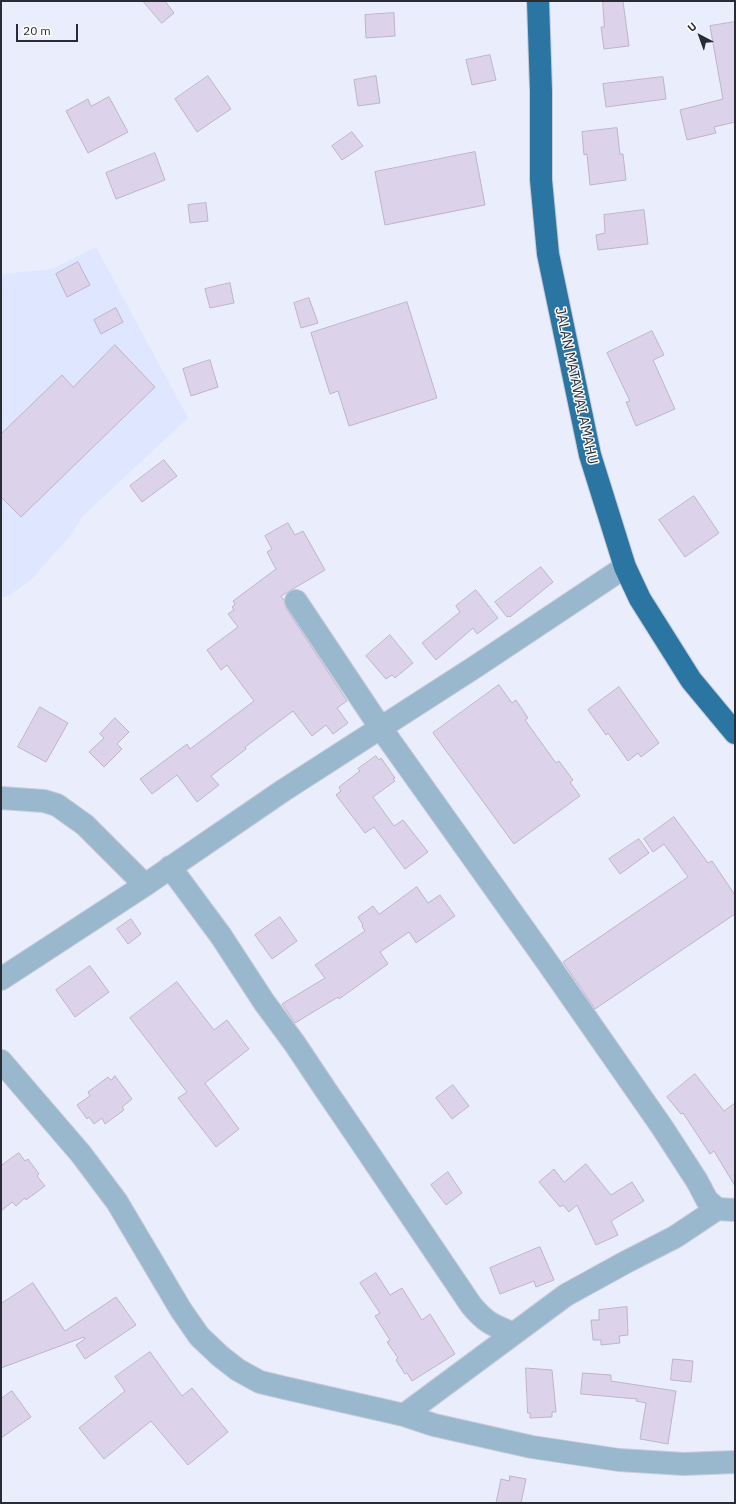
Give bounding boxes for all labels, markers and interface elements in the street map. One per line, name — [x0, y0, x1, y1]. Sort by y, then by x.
scale bar — [18, 16, 80, 42]
north arrow — [680, 16, 720, 56]
text: U — [685, 19, 700, 35]
text: 20 m — [23, 23, 51, 38]
street label: JALAN MATAWAI AMAHU — [551, 306, 601, 466]

